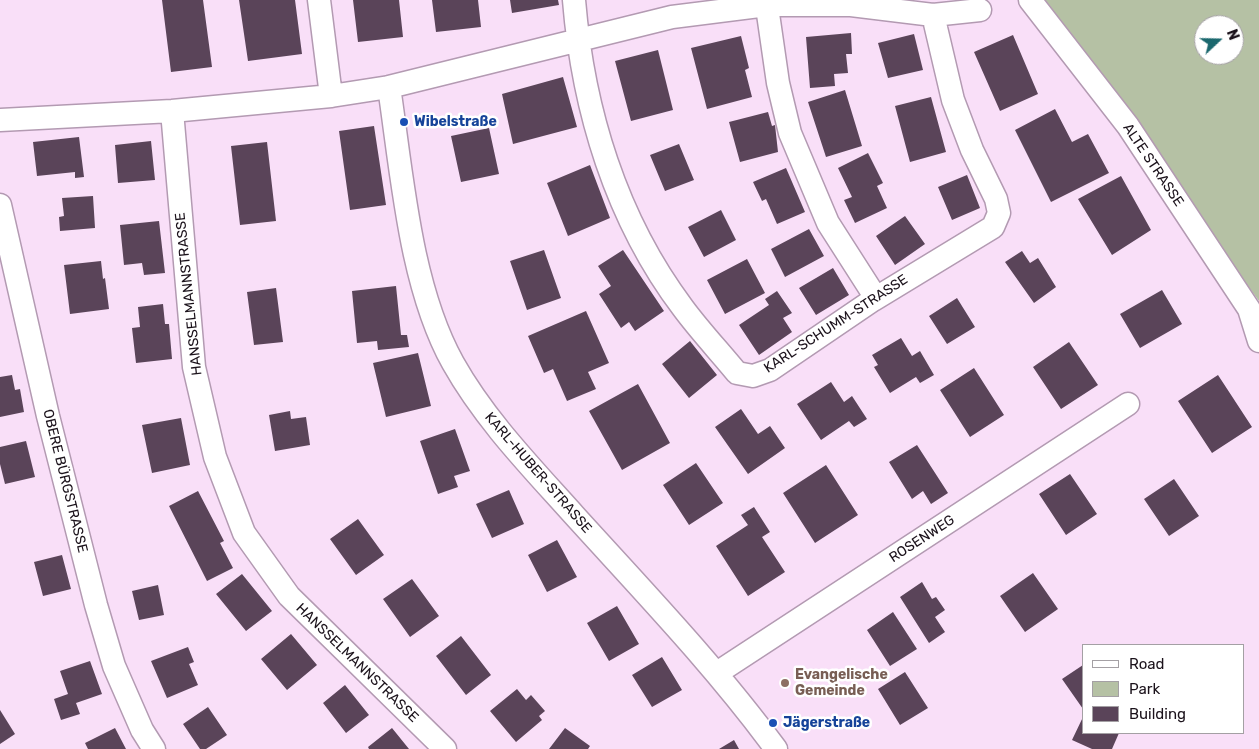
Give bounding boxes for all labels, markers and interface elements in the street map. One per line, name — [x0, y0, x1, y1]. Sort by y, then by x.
north arrow — [1194, 15, 1244, 65]
text: N — [1223, 27, 1242, 43]
place label: Wibelstraße — [414, 114, 497, 130]
marker: Wibelstraße — [398, 116, 410, 128]
street label: ALTE STRASSE — [1119, 120, 1187, 210]
street label: HANSSELMANNSTRASSE — [172, 212, 206, 376]
street label: KARL-SCHUMM-STRASSE — [761, 271, 911, 377]
street label: OBERE BÜRGSTRASSE — [39, 408, 91, 554]
street label: KARL-HUBER-STRASSE — [481, 409, 595, 537]
street label: ROSENWEG — [886, 512, 958, 566]
street label: HANSSELMANNSTRASSE — [292, 600, 422, 726]
legend — [1082, 644, 1244, 734]
text: Road — [1129, 655, 1165, 673]
place label: Evangelische Gemeinde — [795, 667, 888, 700]
marker: Evangelische Gemeinde — [779, 677, 791, 689]
text: Park — [1129, 680, 1160, 698]
text: Building — [1129, 705, 1186, 723]
place label: Jägerstraße — [783, 715, 870, 731]
marker: Jägerstraße — [767, 717, 779, 729]

